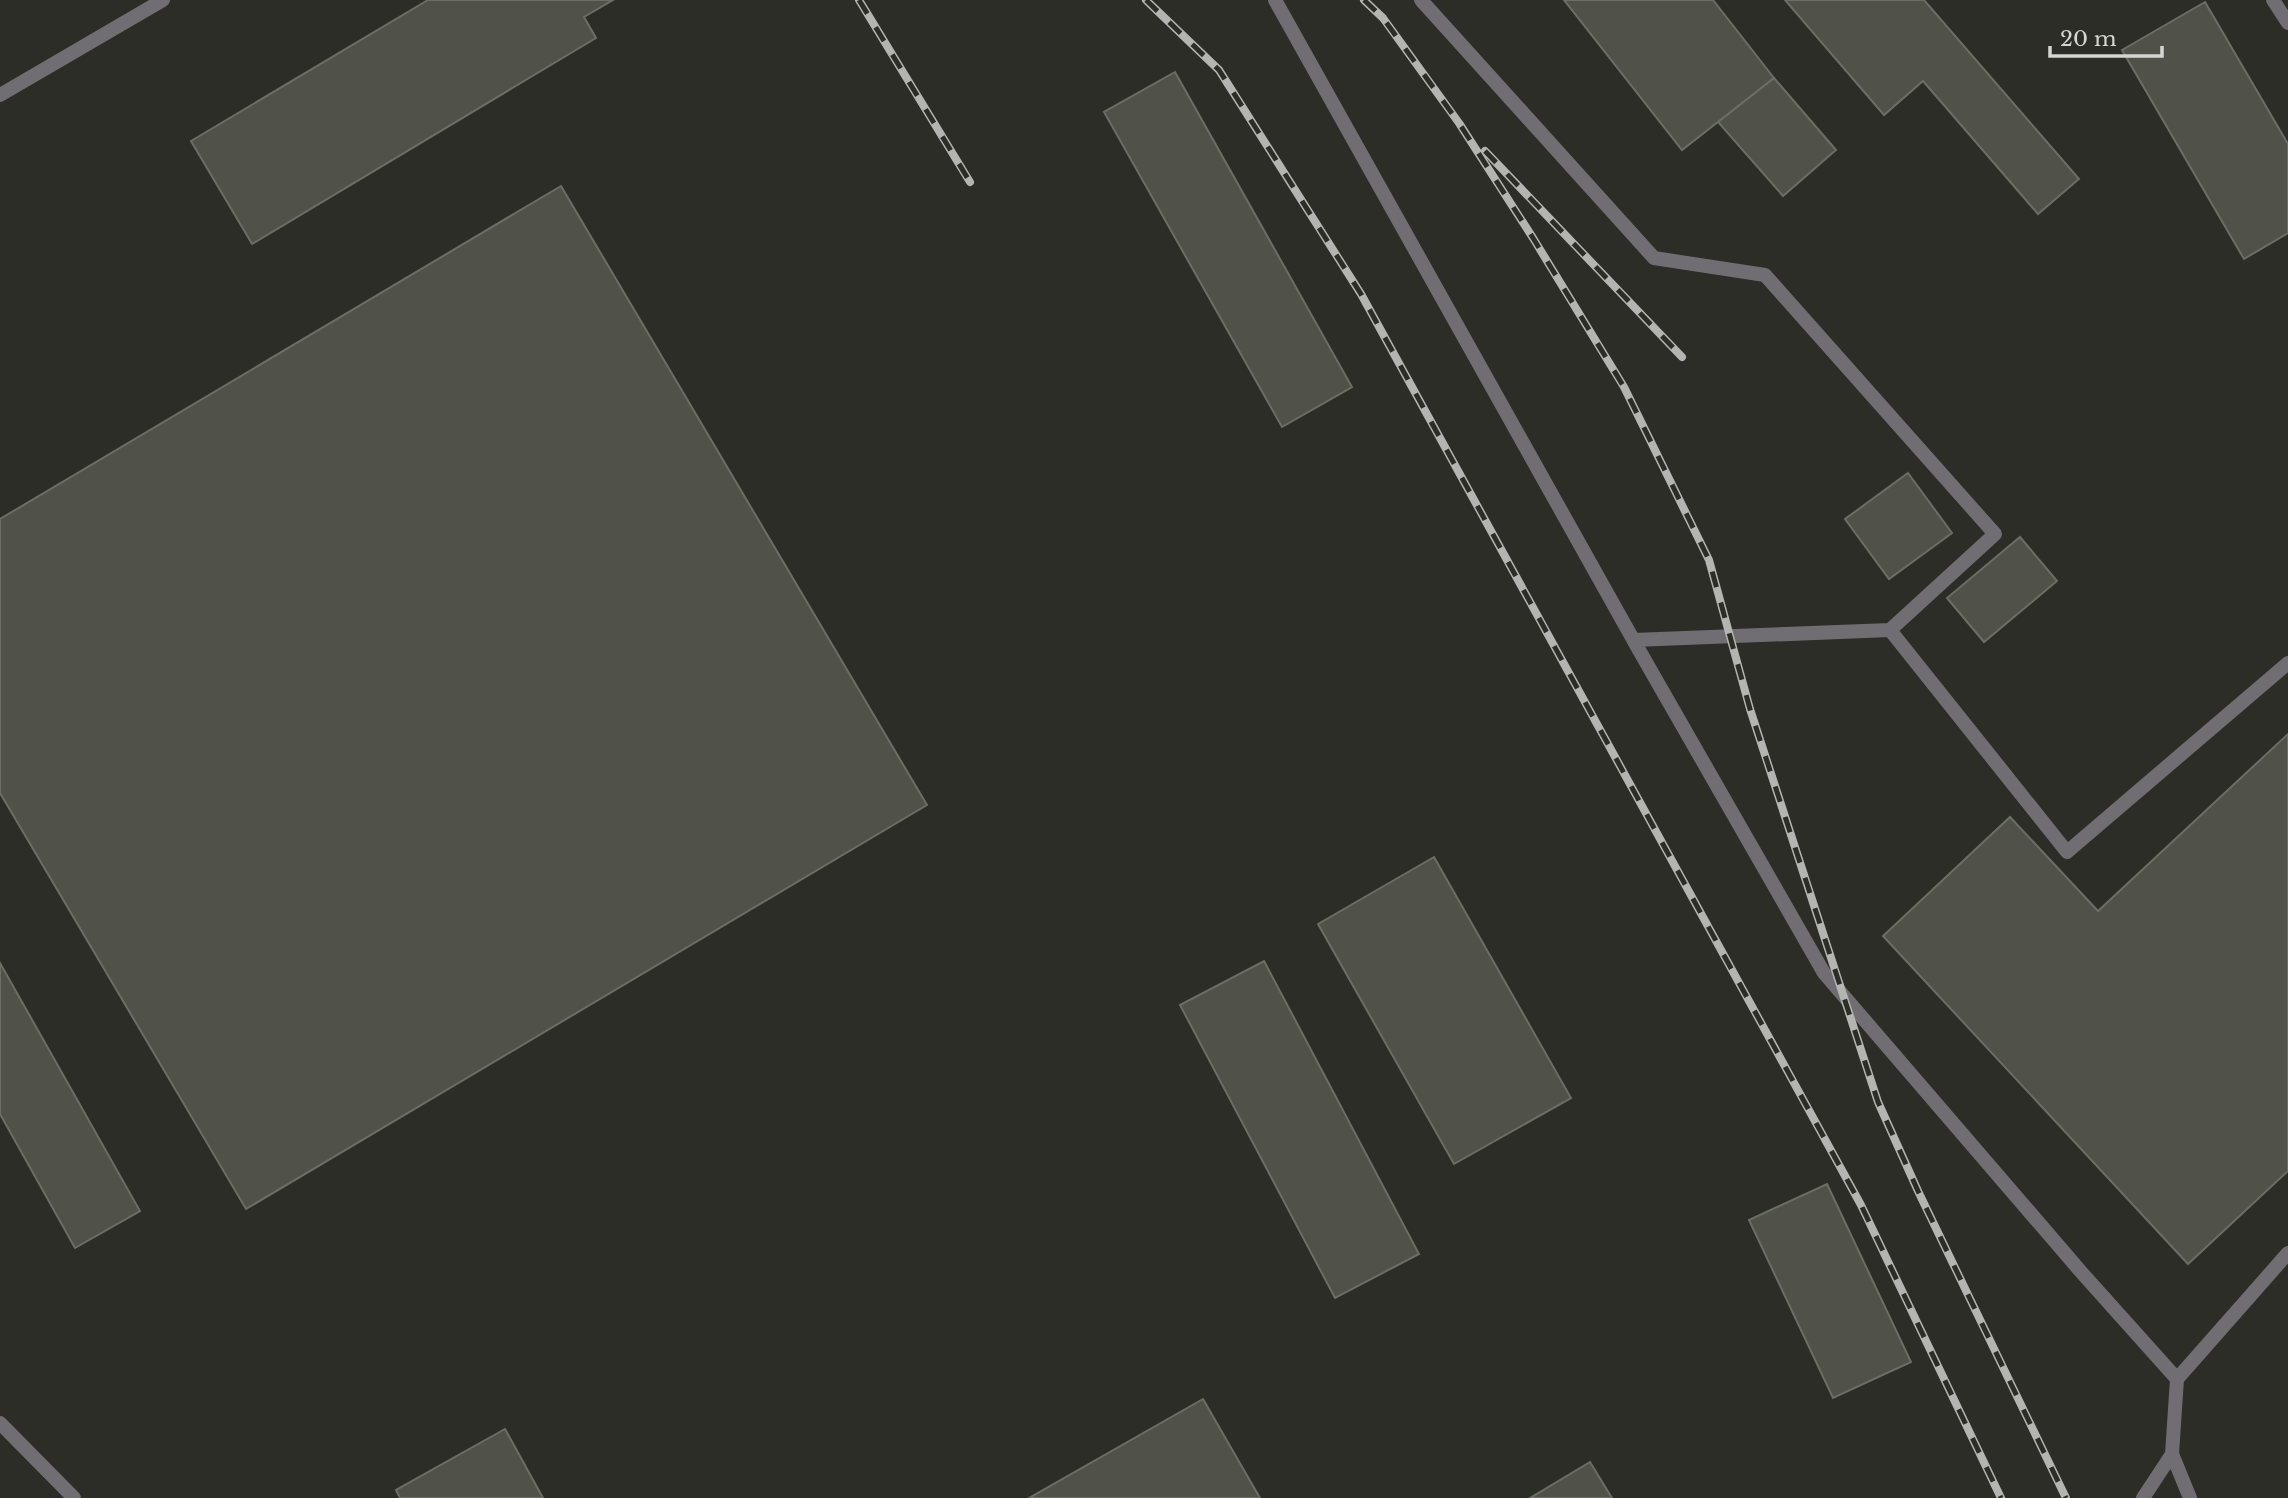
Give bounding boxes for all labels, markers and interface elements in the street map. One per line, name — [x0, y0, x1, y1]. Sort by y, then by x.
scale bar — [2050, 14, 2162, 58]
text: 20 m — [2060, 26, 2117, 52]

